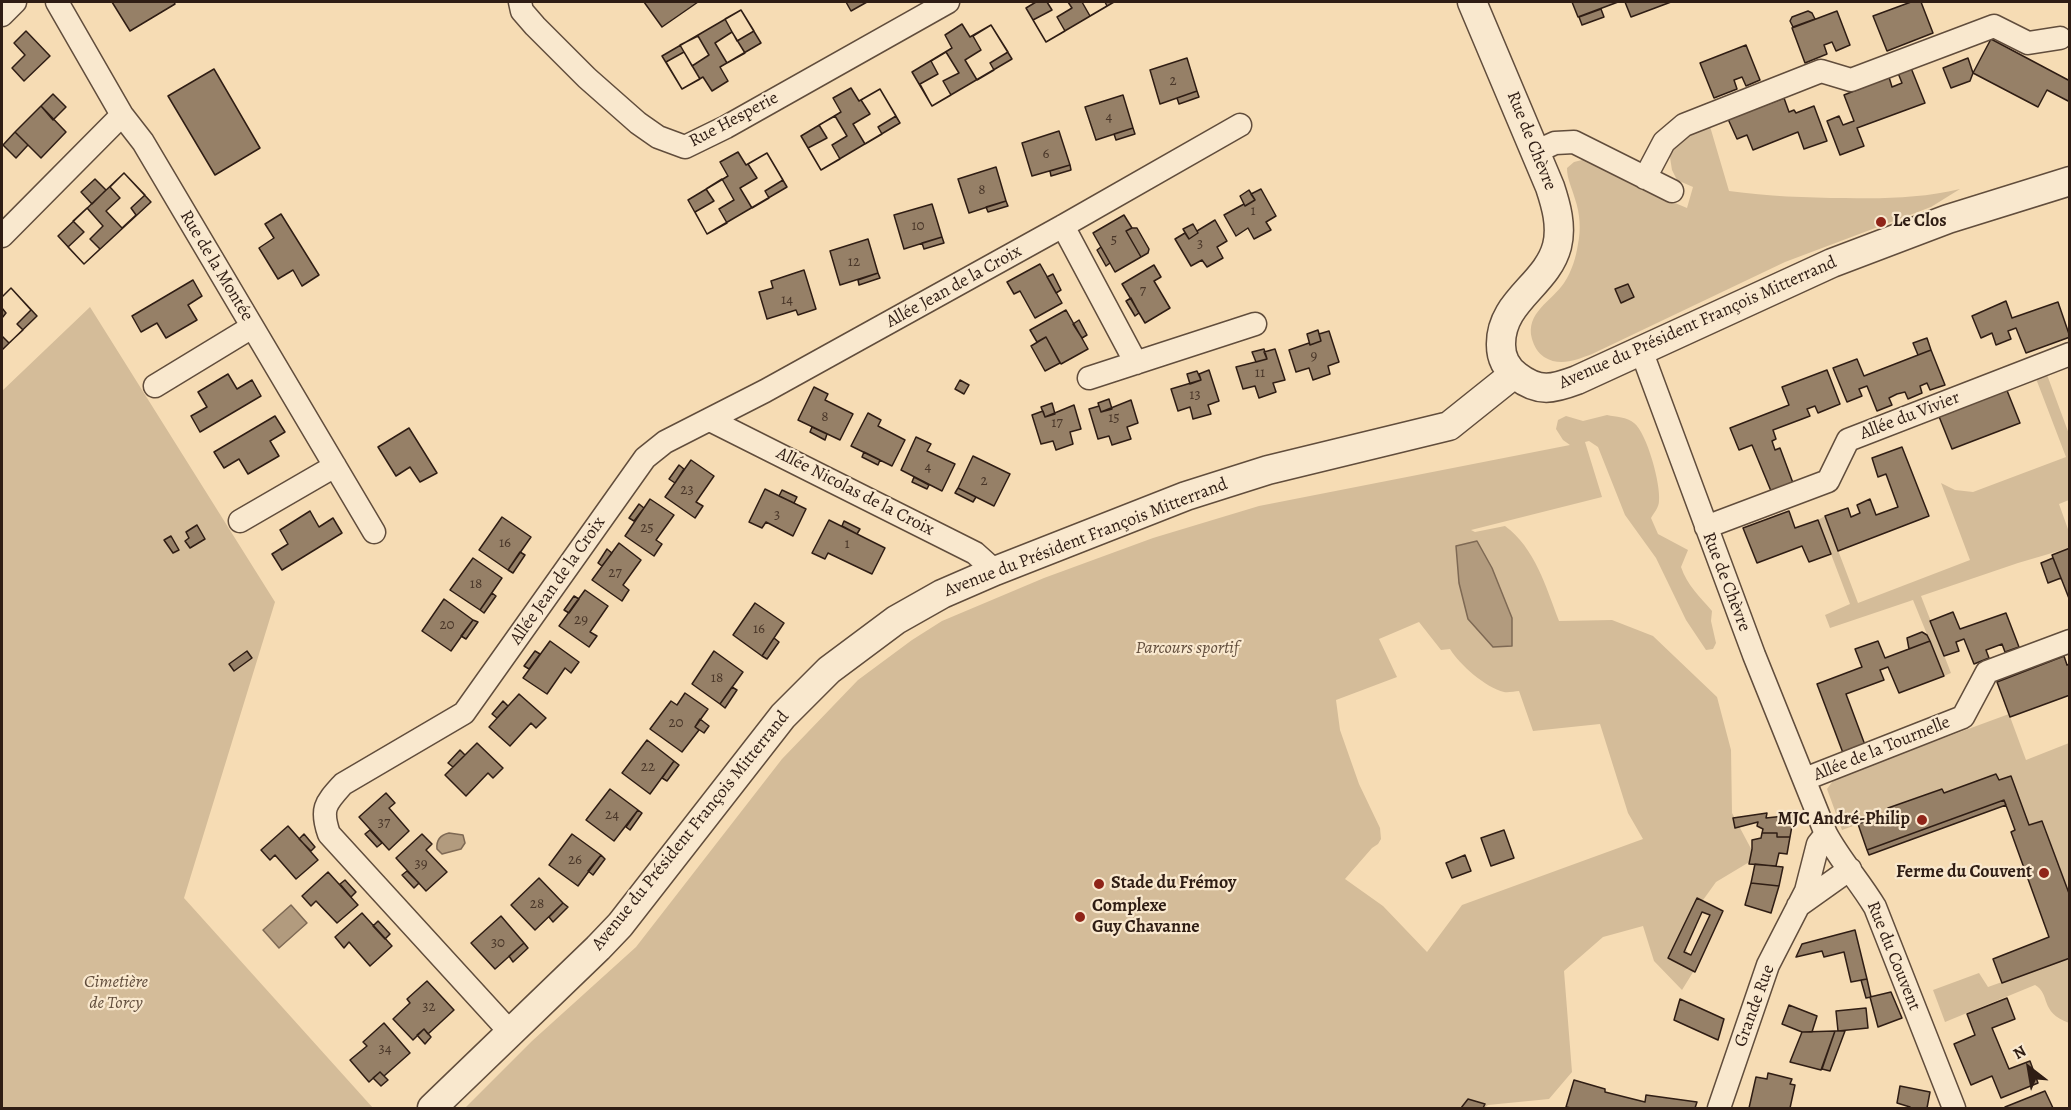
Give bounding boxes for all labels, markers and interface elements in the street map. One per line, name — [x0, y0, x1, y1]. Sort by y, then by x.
house number: 2 — [1169, 72, 1177, 90]
street label: Rue Hesperie — [686, 87, 782, 153]
street label: Rue de Chèvre — [1501, 88, 1561, 194]
house number: 4 — [1106, 108, 1112, 126]
house number: 6 — [1043, 145, 1049, 163]
house number: 8 — [978, 181, 986, 199]
house number: 1 — [1250, 202, 1256, 220]
street label: Rue de la Montée — [174, 207, 258, 325]
place label: Le Clos — [1893, 211, 1947, 233]
marker: Le Clos — [1874, 215, 1888, 229]
house number: 10 — [911, 217, 925, 235]
house number: 5 — [1111, 231, 1117, 249]
house number: 3 — [1197, 235, 1203, 253]
street label: Allée Jean de la Croix — [883, 241, 1025, 333]
street label: Avenue du Président François Mitterrand — [1556, 252, 1840, 394]
house number: 12 — [848, 253, 860, 271]
house number: 7 — [1140, 282, 1146, 300]
house number: 14 — [781, 291, 793, 309]
house number: 9 — [1311, 347, 1317, 365]
house number: 11 — [1255, 364, 1265, 382]
house number: 13 — [1189, 386, 1201, 404]
street label: Allée du Vivier — [1857, 387, 1963, 445]
house number: 8 — [821, 408, 829, 426]
house number: 15 — [1108, 409, 1120, 427]
house number: 17 — [1051, 414, 1063, 432]
street label: Allée Nicolas de la Croix — [772, 443, 938, 541]
house number: 4 — [925, 458, 931, 476]
house number: 2 — [980, 472, 988, 490]
street label: Avenue du Président François Mitterrand — [941, 474, 1231, 602]
house number: 23 — [680, 481, 694, 499]
house number: 3 — [774, 506, 780, 524]
street label: Allée Jean de la Croix — [506, 513, 610, 649]
house number: 25 — [640, 519, 654, 537]
street label: Rue de Chèvre — [1697, 529, 1755, 635]
house number: 16 — [499, 534, 511, 552]
house number: 1 — [844, 535, 850, 553]
house number: 27 — [608, 564, 622, 582]
house number: 18 — [470, 575, 482, 593]
house number: 29 — [574, 611, 588, 629]
house number: 20 — [439, 616, 455, 634]
house number: 16 — [753, 620, 765, 638]
park label: Parcours sportif — [1136, 638, 1238, 660]
house number: 18 — [711, 669, 723, 687]
street label: Avenue du Président François Mitterrand — [588, 707, 794, 955]
street label: Allée de la Tournelle — [1811, 712, 1953, 786]
house number: 20 — [668, 714, 684, 732]
house number: 22 — [641, 758, 655, 776]
house number: 24 — [605, 806, 619, 824]
place label: MJC André-Philip — [1778, 809, 1910, 831]
marker: MJC André-Philip — [1915, 813, 1929, 827]
house number: 37 — [378, 814, 390, 832]
house number: 26 — [568, 851, 582, 869]
house number: 39 — [414, 855, 428, 873]
place label: Ferme du Couvent — [1896, 862, 2032, 884]
marker: Ferme du Couvent — [2037, 866, 2051, 880]
place label: Stade du Frémoy — [1111, 873, 1236, 895]
marker: Stade du Frémoy — [1092, 877, 1106, 891]
house number: 28 — [530, 895, 544, 913]
place label: Complexe Guy Chavanne — [1092, 896, 1200, 938]
street label: Rue du Couvent — [1861, 898, 1925, 1014]
marker: Complexe Guy Chavanne — [1073, 910, 1087, 924]
house number: 30 — [491, 934, 505, 952]
street label: Grande Rue — [1730, 962, 1780, 1050]
park label: Cimetière de Torcy — [84, 972, 148, 1014]
house number: 32 — [422, 998, 436, 1016]
north arrow — [1999, 1038, 2059, 1098]
house number: 34 — [378, 1040, 392, 1058]
text: N — [2009, 1040, 2030, 1065]

